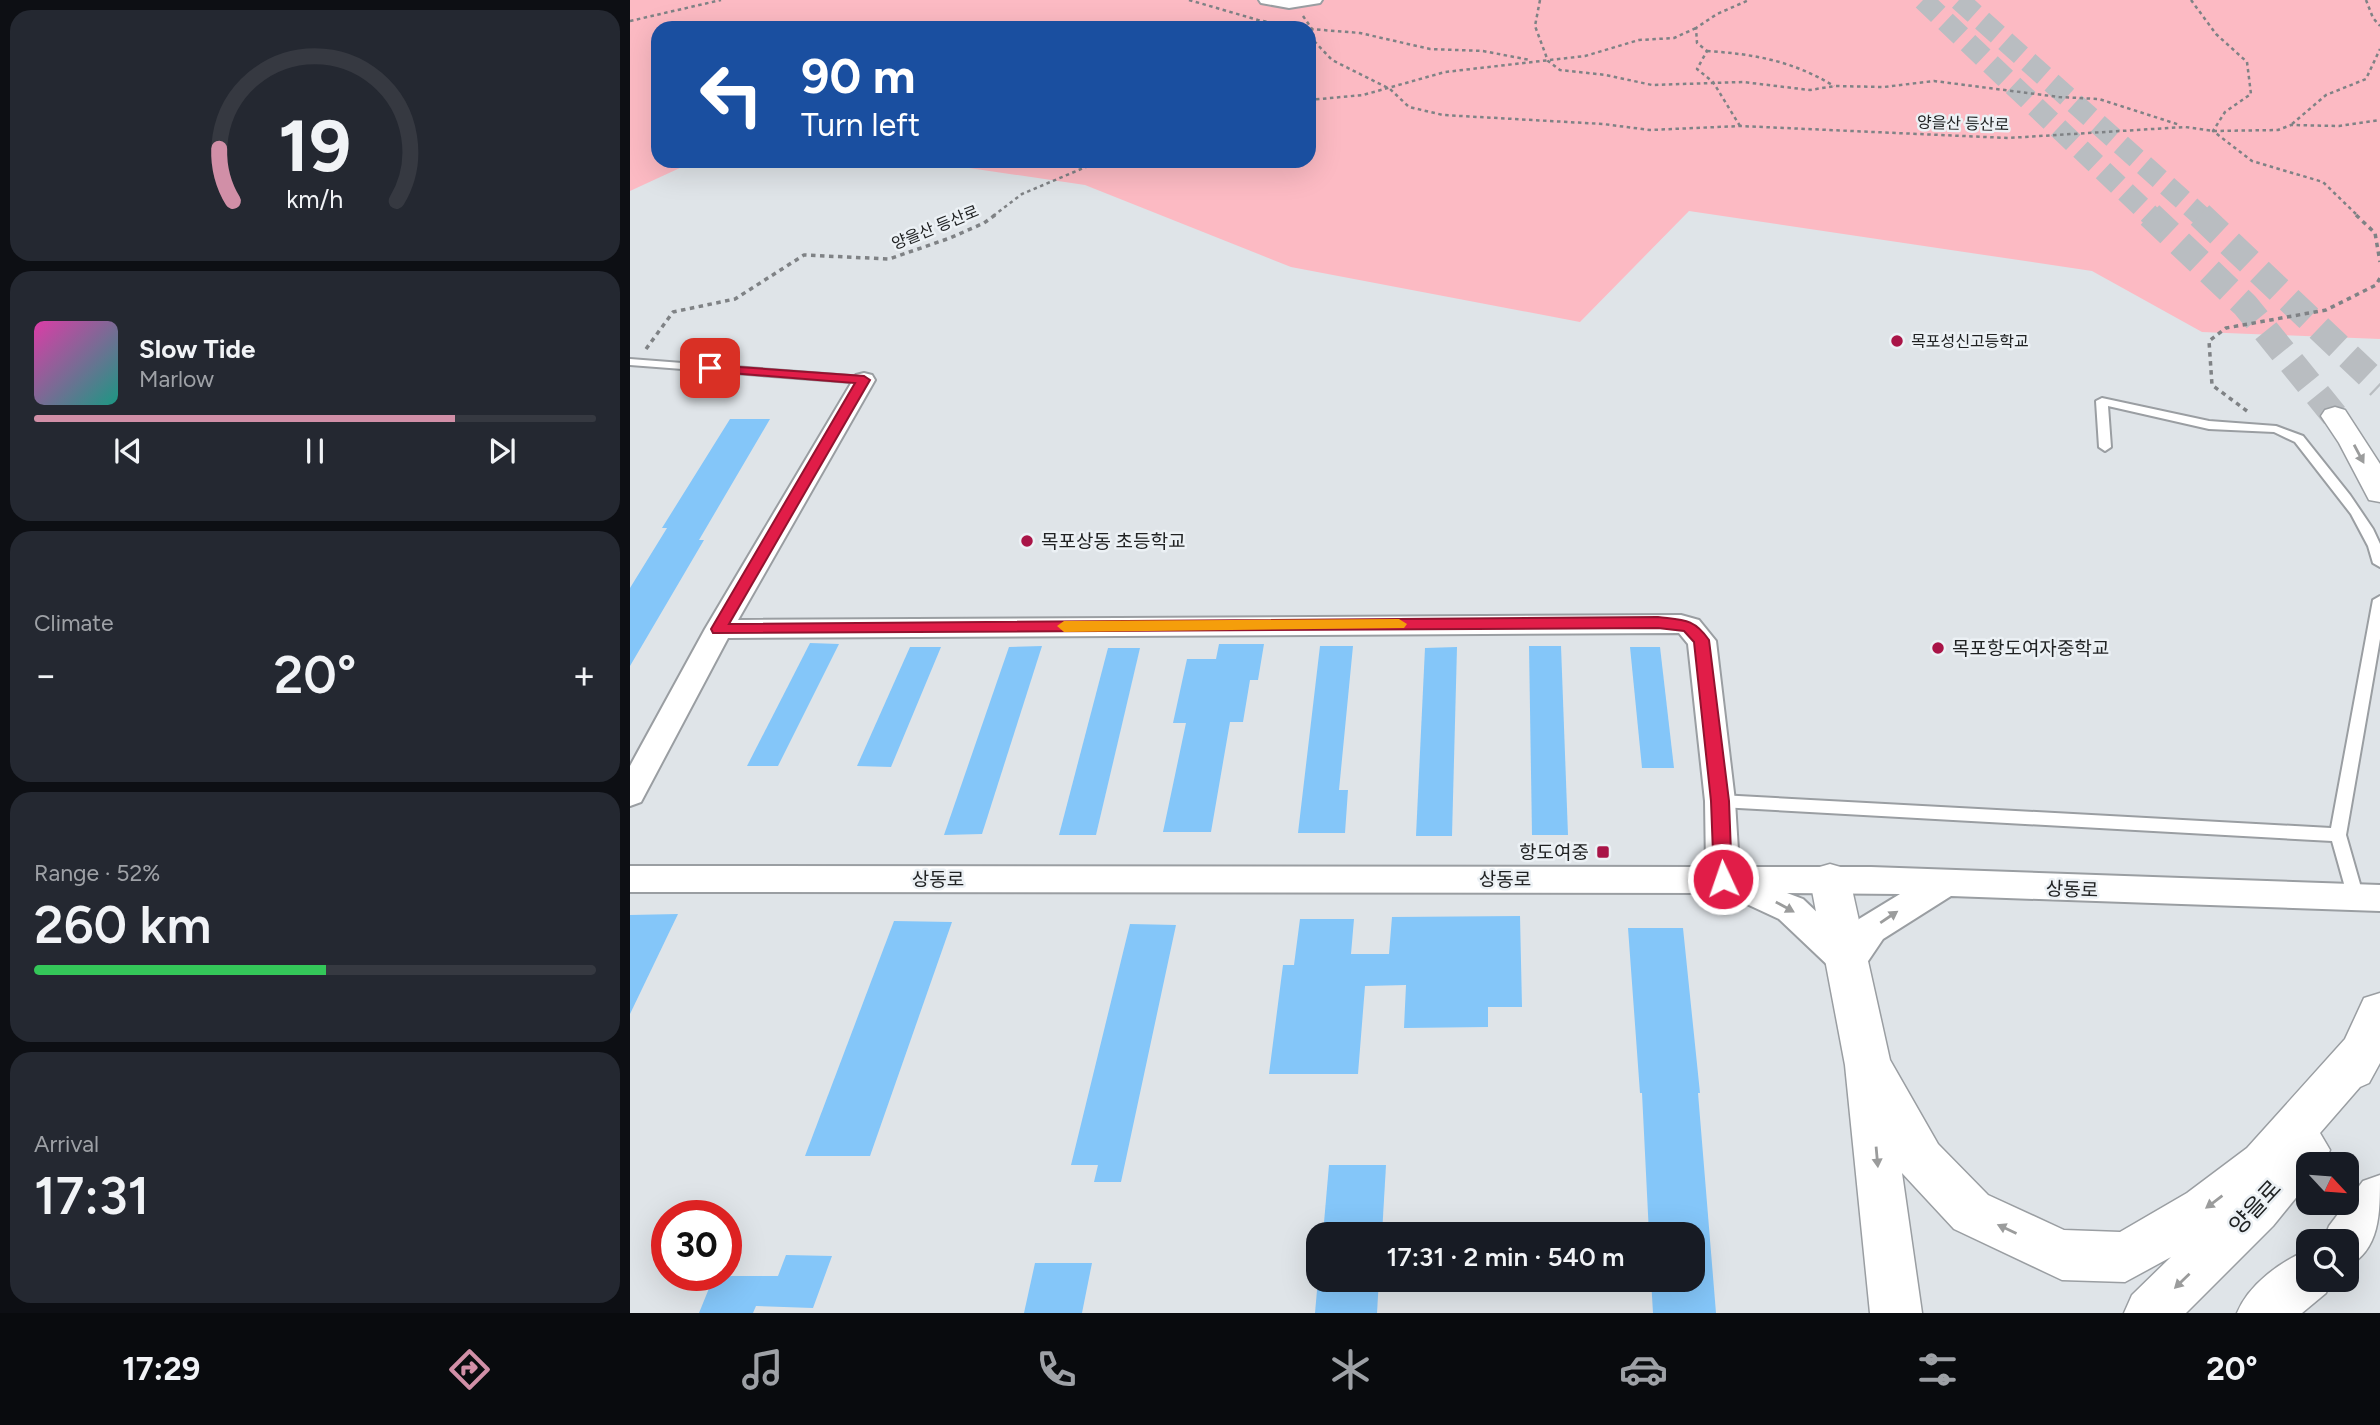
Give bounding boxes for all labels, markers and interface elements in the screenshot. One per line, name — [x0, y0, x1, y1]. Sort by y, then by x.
text: 90 m — [801, 46, 916, 105]
icon: left — [686, 49, 777, 140]
text: 19 — [279, 103, 351, 190]
text: Turn left — [801, 106, 920, 144]
street label: 양을산 등산로 — [1917, 112, 2010, 135]
text: km/h — [286, 184, 344, 214]
street label: 양을산 등산로 — [889, 201, 982, 254]
place label: 목포성신고등학교 — [1911, 332, 2029, 351]
text: Slow Tide — [139, 333, 255, 365]
marker: 목포성신고등학교 — [1889, 333, 1905, 349]
pin — [680, 338, 740, 398]
icon: arrive — [691, 349, 729, 387]
text: Marlow — [139, 365, 214, 393]
icon: previous — [109, 432, 147, 470]
icon: pause — [296, 432, 334, 470]
icon: next — [483, 432, 521, 470]
one-way arrow — [2353, 444, 2365, 463]
place label: 목포상동 초등학교 — [1041, 530, 1186, 553]
marker: 목포상동 초등학교 — [1019, 533, 1035, 549]
text: Climate — [34, 609, 113, 637]
place label: 목포항도여자중학교 — [1952, 637, 2109, 660]
marker: 목포항도여자중학교 — [1930, 640, 1946, 656]
text: 20° — [274, 644, 356, 706]
text: − — [34, 652, 58, 698]
text: + — [572, 652, 596, 698]
place label: 항도여중 — [1519, 841, 1589, 864]
position arrow — [1686, 842, 1760, 916]
marker: 항도여중 — [1595, 844, 1611, 860]
text: Range · 52% — [34, 859, 160, 887]
street label: 상동로 — [912, 868, 964, 891]
street label: 상동로 — [1479, 868, 1531, 891]
street label: 상동로 — [2045, 877, 2099, 902]
text: 260 km — [34, 894, 211, 956]
one-way arrow — [1776, 901, 1796, 913]
one-way arrow — [1880, 910, 1898, 924]
text: Arrival — [34, 1130, 99, 1158]
one-way arrow — [1872, 1146, 1883, 1168]
north arrow — [2296, 1152, 2359, 1214]
map controls — [2296, 1152, 2359, 1292]
text: 17:31 — [34, 1165, 149, 1227]
street label: 양을로 — [2223, 1174, 2287, 1240]
one-way arrow — [2205, 1195, 2223, 1210]
speed limit sign: 30 — [651, 1200, 742, 1291]
one-way arrow — [1997, 1224, 2017, 1235]
button: search — [2296, 1229, 2359, 1292]
text: 17:31 · 2 min · 540 m — [1387, 1241, 1624, 1273]
one-way arrow — [2174, 1273, 2191, 1290]
icon: directions — [445, 1345, 494, 1394]
icon: music — [738, 1345, 787, 1394]
icon: phone — [1032, 1345, 1081, 1394]
icon: climate — [1326, 1345, 1375, 1394]
icon: car — [1619, 1345, 1668, 1394]
icon: filters — [1913, 1345, 1962, 1394]
text: 17:29 — [122, 1350, 200, 1388]
text: 20° — [2206, 1350, 2258, 1388]

